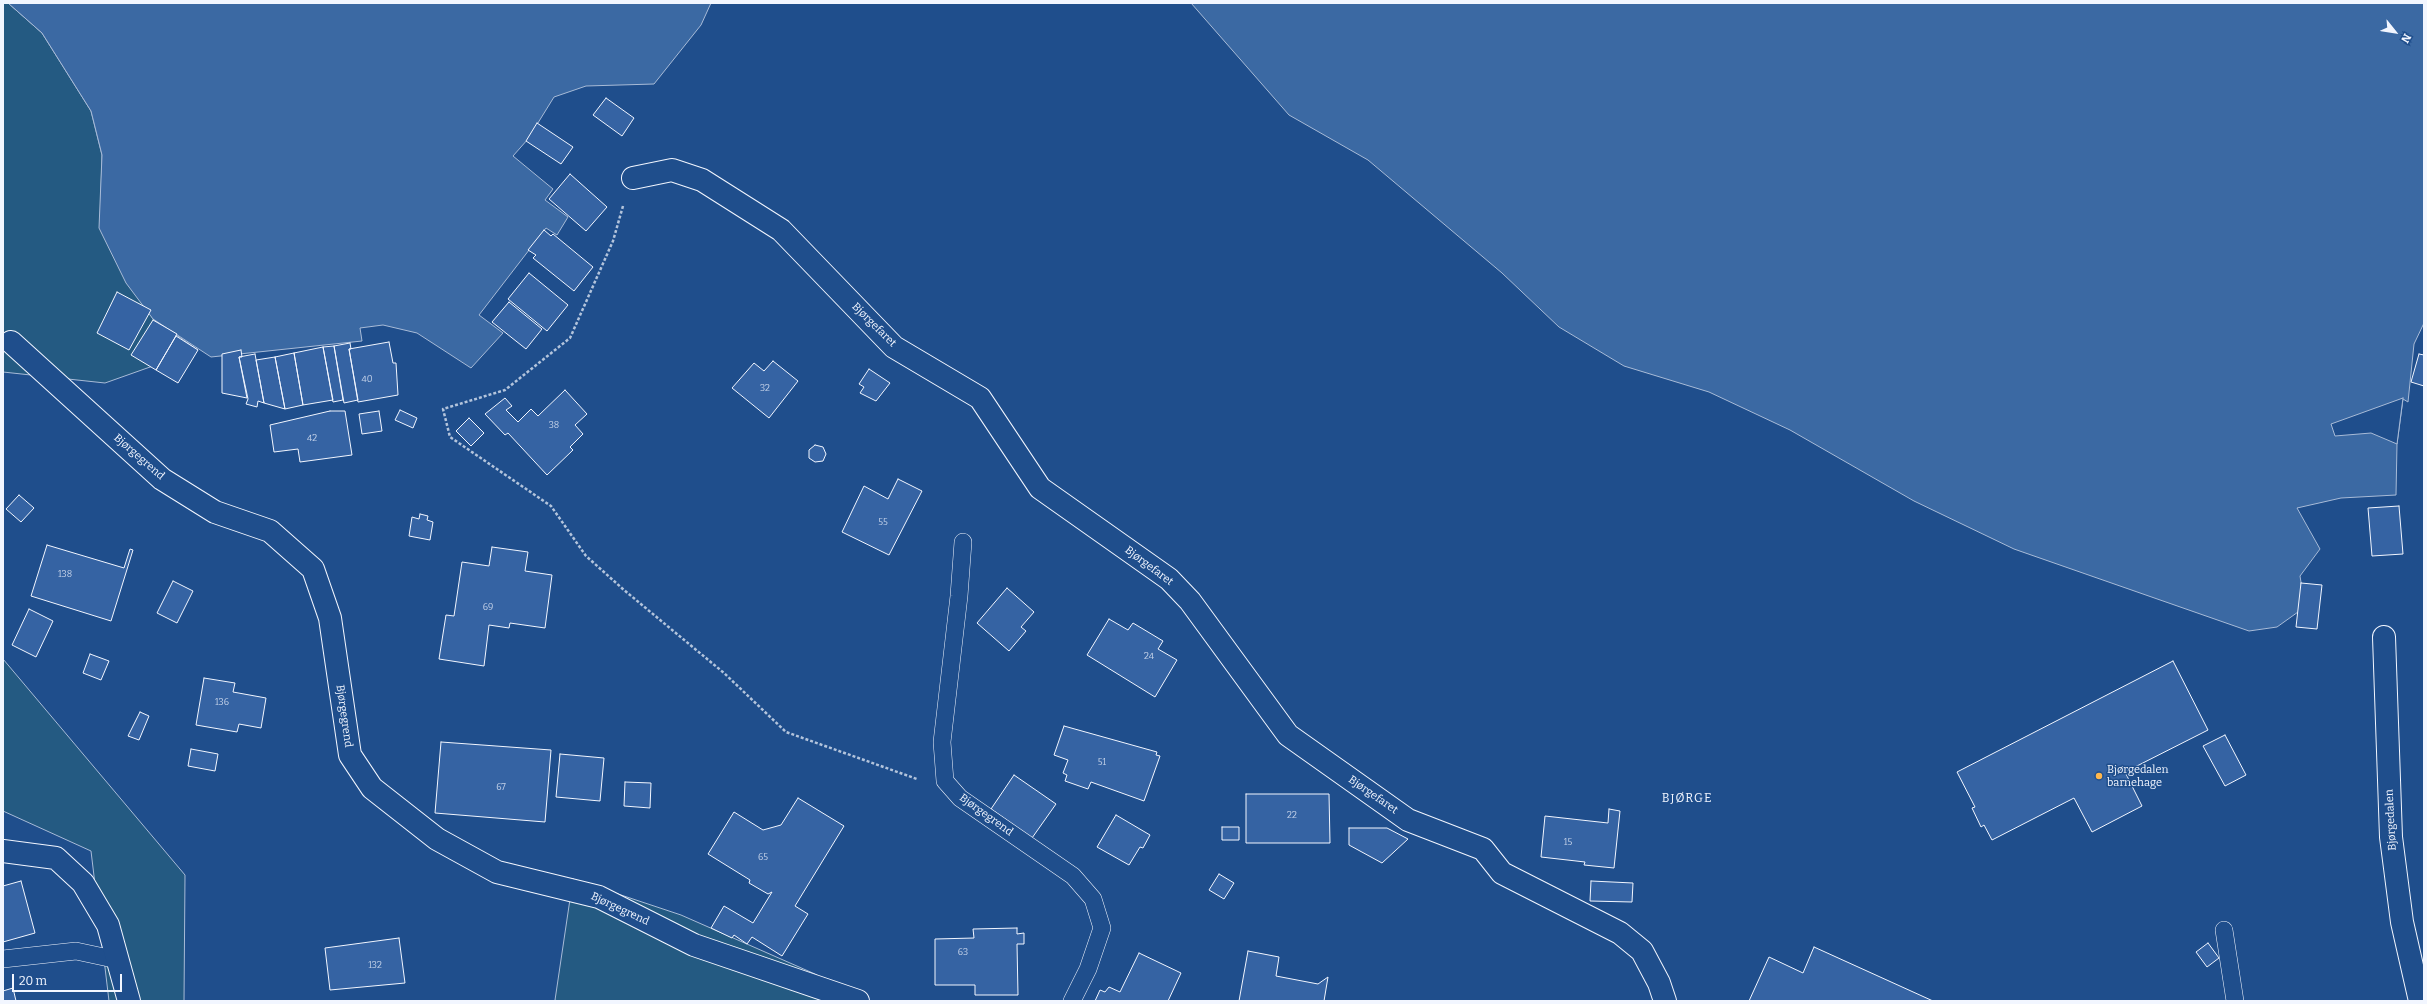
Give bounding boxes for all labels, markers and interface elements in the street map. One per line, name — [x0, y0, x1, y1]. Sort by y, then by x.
north arrow — [2375, 12, 2415, 52]
text: N — [2398, 31, 2414, 45]
street label: Bjørgefaret — [849, 300, 899, 350]
house number: 40 — [361, 374, 373, 384]
house number: 32 — [760, 383, 770, 393]
house number: 38 — [549, 420, 559, 430]
street label: Bjørgegrend — [111, 431, 167, 483]
house number: 42 — [307, 433, 317, 443]
house number: 55 — [878, 517, 888, 527]
street label: Bjørgefaret — [1122, 543, 1176, 589]
house number: 138 — [58, 569, 72, 579]
house number: 69 — [483, 602, 493, 612]
house number: 24 — [1144, 651, 1154, 661]
street label: Bjørgegrend — [333, 684, 355, 748]
house number: 136 — [215, 697, 229, 707]
house number: 51 — [1098, 757, 1106, 767]
place label: Bjørgedalen barnehage — [2107, 763, 2168, 789]
marker: Bjørgedalen barnehage — [2094, 771, 2104, 781]
street label: Bjørgefaret — [1346, 773, 1400, 817]
house number: 67 — [496, 782, 506, 792]
street label: Bjørgedalen — [2383, 789, 2399, 851]
street label: Bjørgegrend — [957, 791, 1015, 839]
district label: BJØRGE — [1662, 792, 1712, 806]
house number: 22 — [1287, 810, 1297, 820]
house number: 15 — [1564, 837, 1572, 847]
house number: 65 — [758, 852, 768, 862]
street label: Bjørgegrend — [589, 890, 651, 928]
house number: 63 — [958, 947, 968, 957]
house number: 132 — [368, 960, 382, 970]
scale bar — [14, 966, 124, 992]
text: 20 m — [19, 974, 47, 988]

